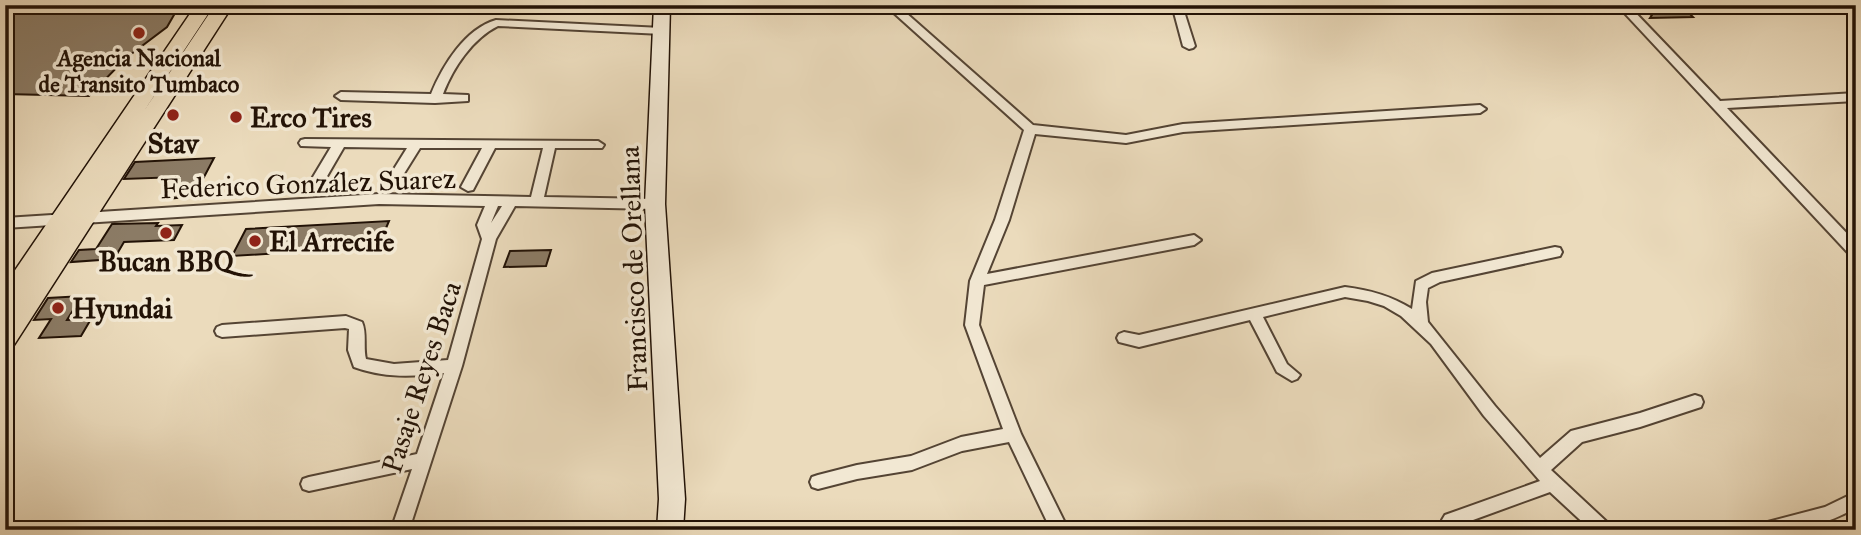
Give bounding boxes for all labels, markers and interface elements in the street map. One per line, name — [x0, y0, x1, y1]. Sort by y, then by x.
marker: Agencia Nacional de Transito Tumbaco — [131, 25, 147, 41]
place label: Agencia Nacional de Transito Tumbaco — [39, 44, 240, 98]
place label: Erco Tires — [250, 100, 372, 135]
marker: Stav — [165, 107, 181, 123]
marker: Erco Tires — [228, 109, 244, 125]
place label: Stav — [147, 126, 200, 161]
street label: Francisco de Orellana — [612, 145, 655, 393]
street label: Federico González Suarez — [160, 161, 457, 206]
place label: El Arrecife — [269, 224, 395, 259]
marker: Bucan BBQ — [158, 225, 174, 241]
marker: El Arrecife — [247, 233, 263, 249]
place label: Bucan BBQ — [99, 244, 254, 279]
street label: Pasaje Reyes Baca — [374, 277, 469, 477]
place label: Hyundai — [72, 291, 173, 326]
marker: Hyundai — [50, 300, 66, 316]

